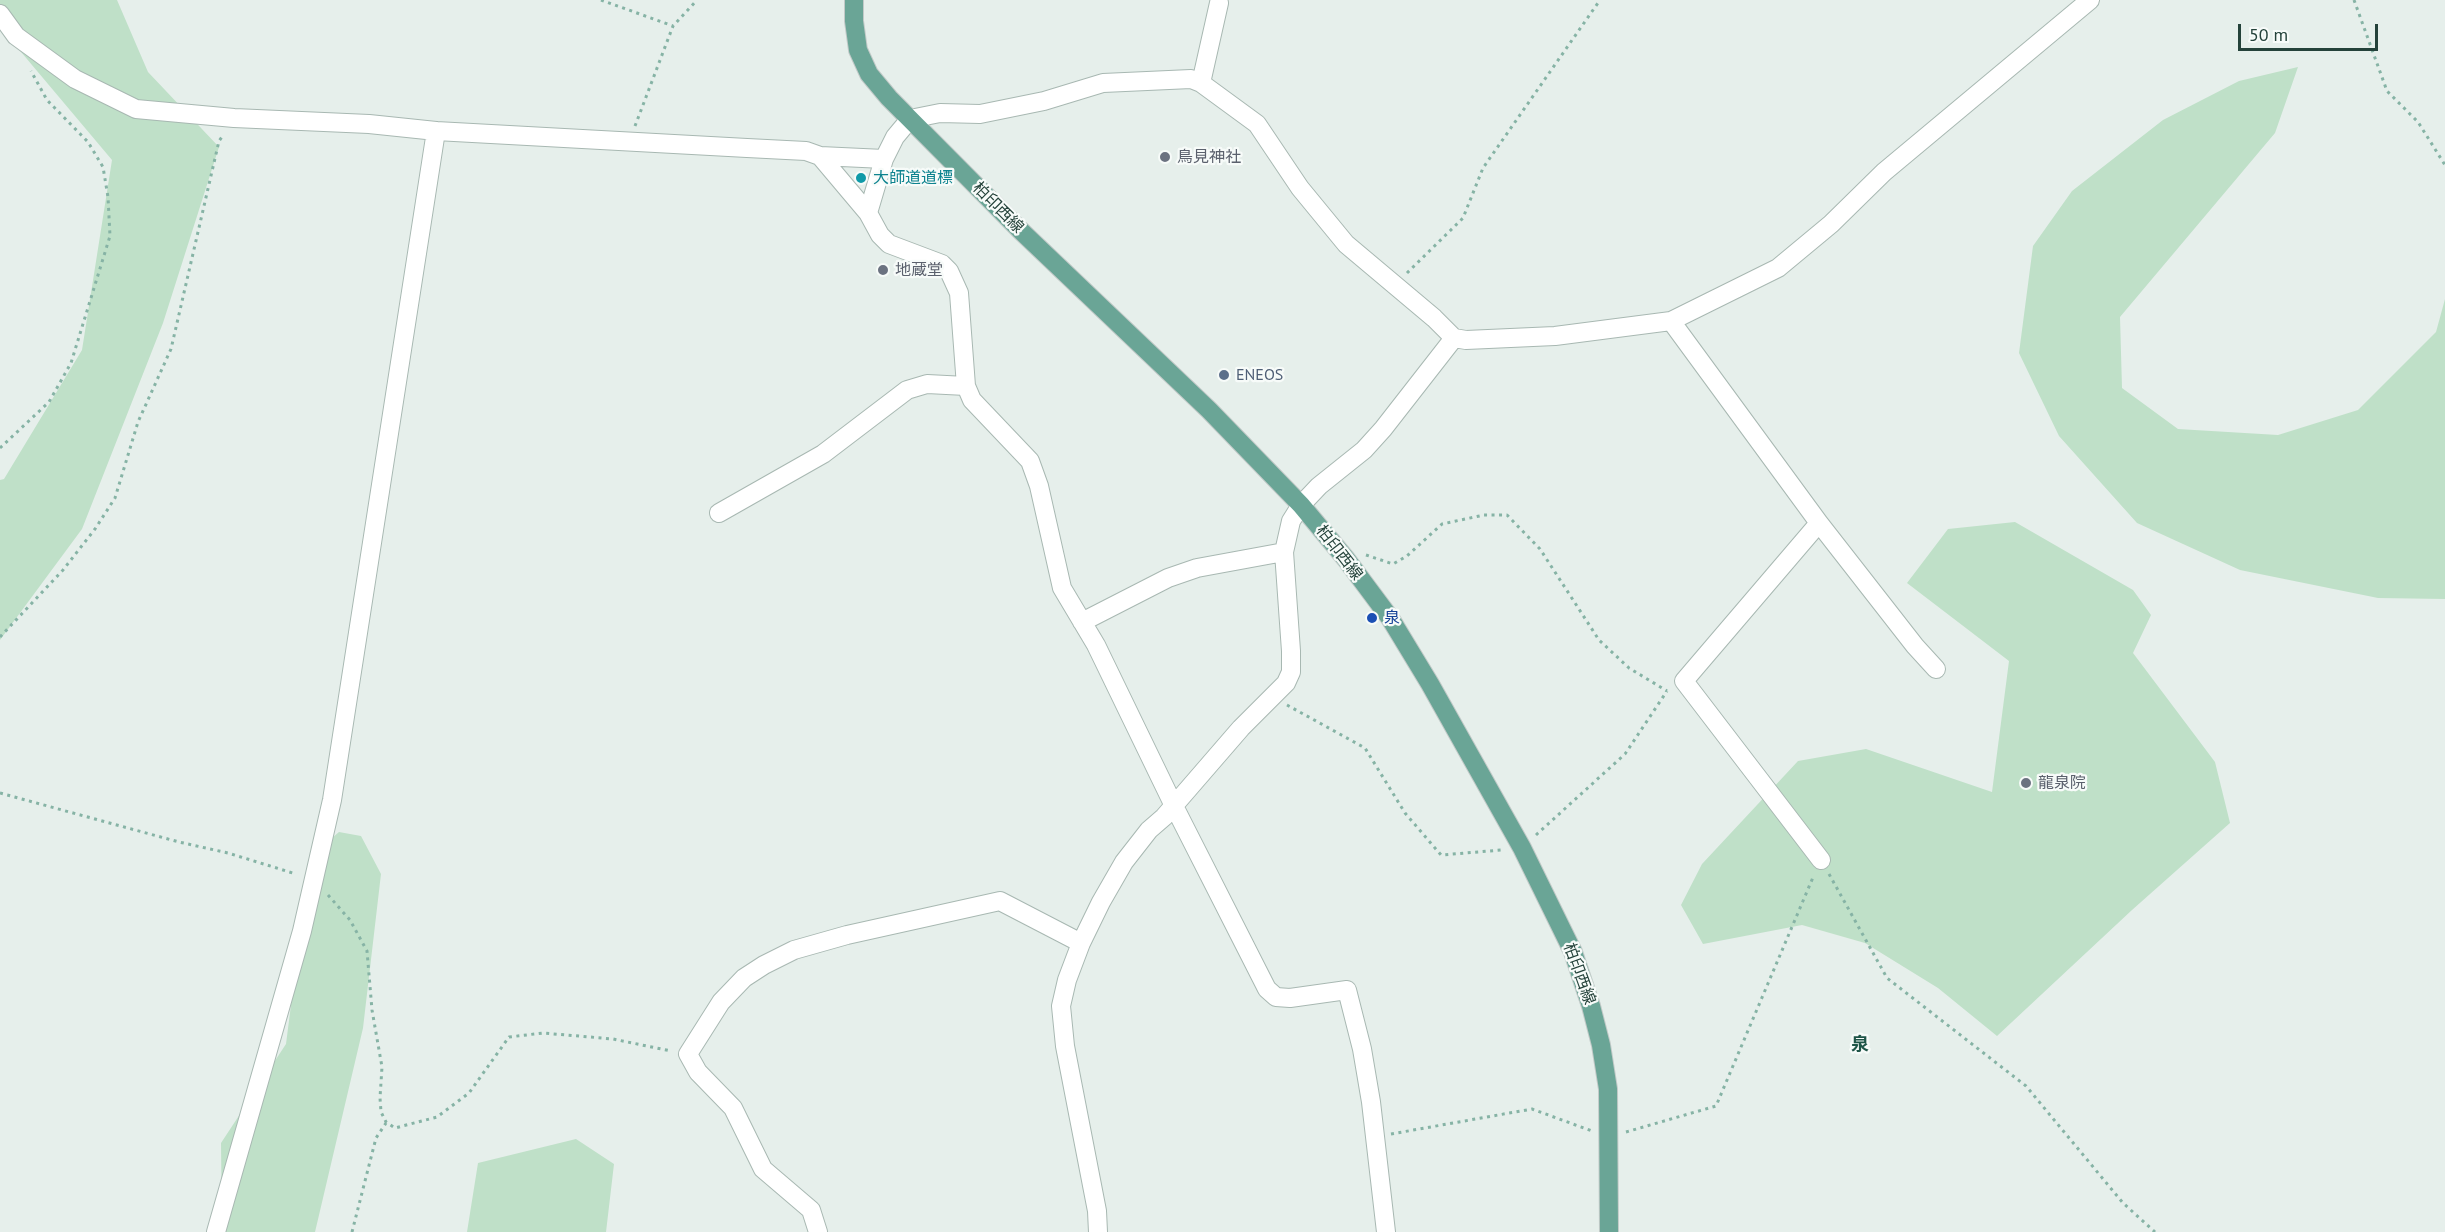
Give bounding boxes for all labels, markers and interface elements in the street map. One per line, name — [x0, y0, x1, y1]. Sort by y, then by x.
scale bar — [2241, 12, 2380, 50]
text: 50 m — [2249, 23, 2288, 46]
place label: 鳥見神社 — [1177, 147, 1241, 167]
marker: 鳥見神社 — [1158, 150, 1172, 164]
place label: 大師道道標 — [873, 168, 953, 188]
marker: 大師道道標 — [854, 171, 868, 185]
street label: 柏印西線 — [969, 179, 1027, 237]
place label: 地蔵堂 — [895, 260, 943, 280]
marker: 地蔵堂 — [876, 263, 890, 277]
place label: ENEOS — [1236, 365, 1283, 385]
marker: ENEOS — [1217, 368, 1231, 382]
street label: 柏印西線 — [1312, 522, 1366, 584]
place label: 泉 — [1384, 608, 1400, 628]
marker: 泉 — [1365, 611, 1379, 625]
place label: 龍泉院 — [2038, 773, 2086, 793]
marker: 龍泉院 — [2019, 776, 2033, 790]
street label: 柏印西線 — [1559, 941, 1599, 1007]
district label: 泉 — [1851, 1034, 1869, 1056]

